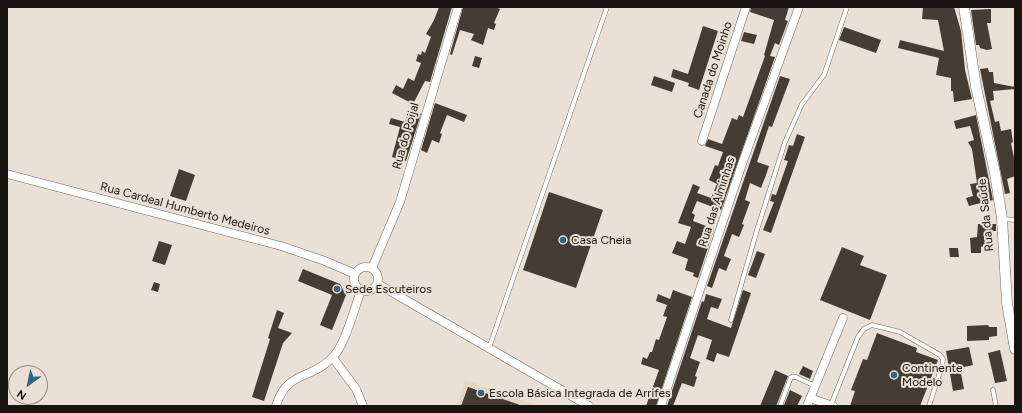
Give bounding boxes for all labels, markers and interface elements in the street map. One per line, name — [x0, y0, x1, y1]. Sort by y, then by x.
street label: Canada do Moinho — [691, 20, 735, 120]
street label: Rua do Poijal — [390, 101, 422, 171]
street label: Rua das Alminhas — [696, 155, 738, 249]
street label: Rua da Saúde — [975, 178, 997, 252]
street label: Rua Cardeal Humberto Medeiros — [99, 179, 271, 239]
place label: Casa Cheia — [571, 233, 631, 247]
marker: Casa Cheia — [558, 235, 568, 245]
place label: Sede Escuteiros — [345, 282, 432, 296]
marker: Sede Escuteiros — [332, 284, 342, 294]
place label: Continente Modelo — [902, 361, 963, 389]
north arrow — [8, 365, 48, 405]
marker: Continente Modelo — [889, 370, 899, 380]
place label: Escola Básica Integrada de Arrifes — [489, 386, 671, 400]
text: N — [15, 387, 29, 402]
marker: Escola Básica Integrada de Arrifes — [476, 388, 486, 398]

